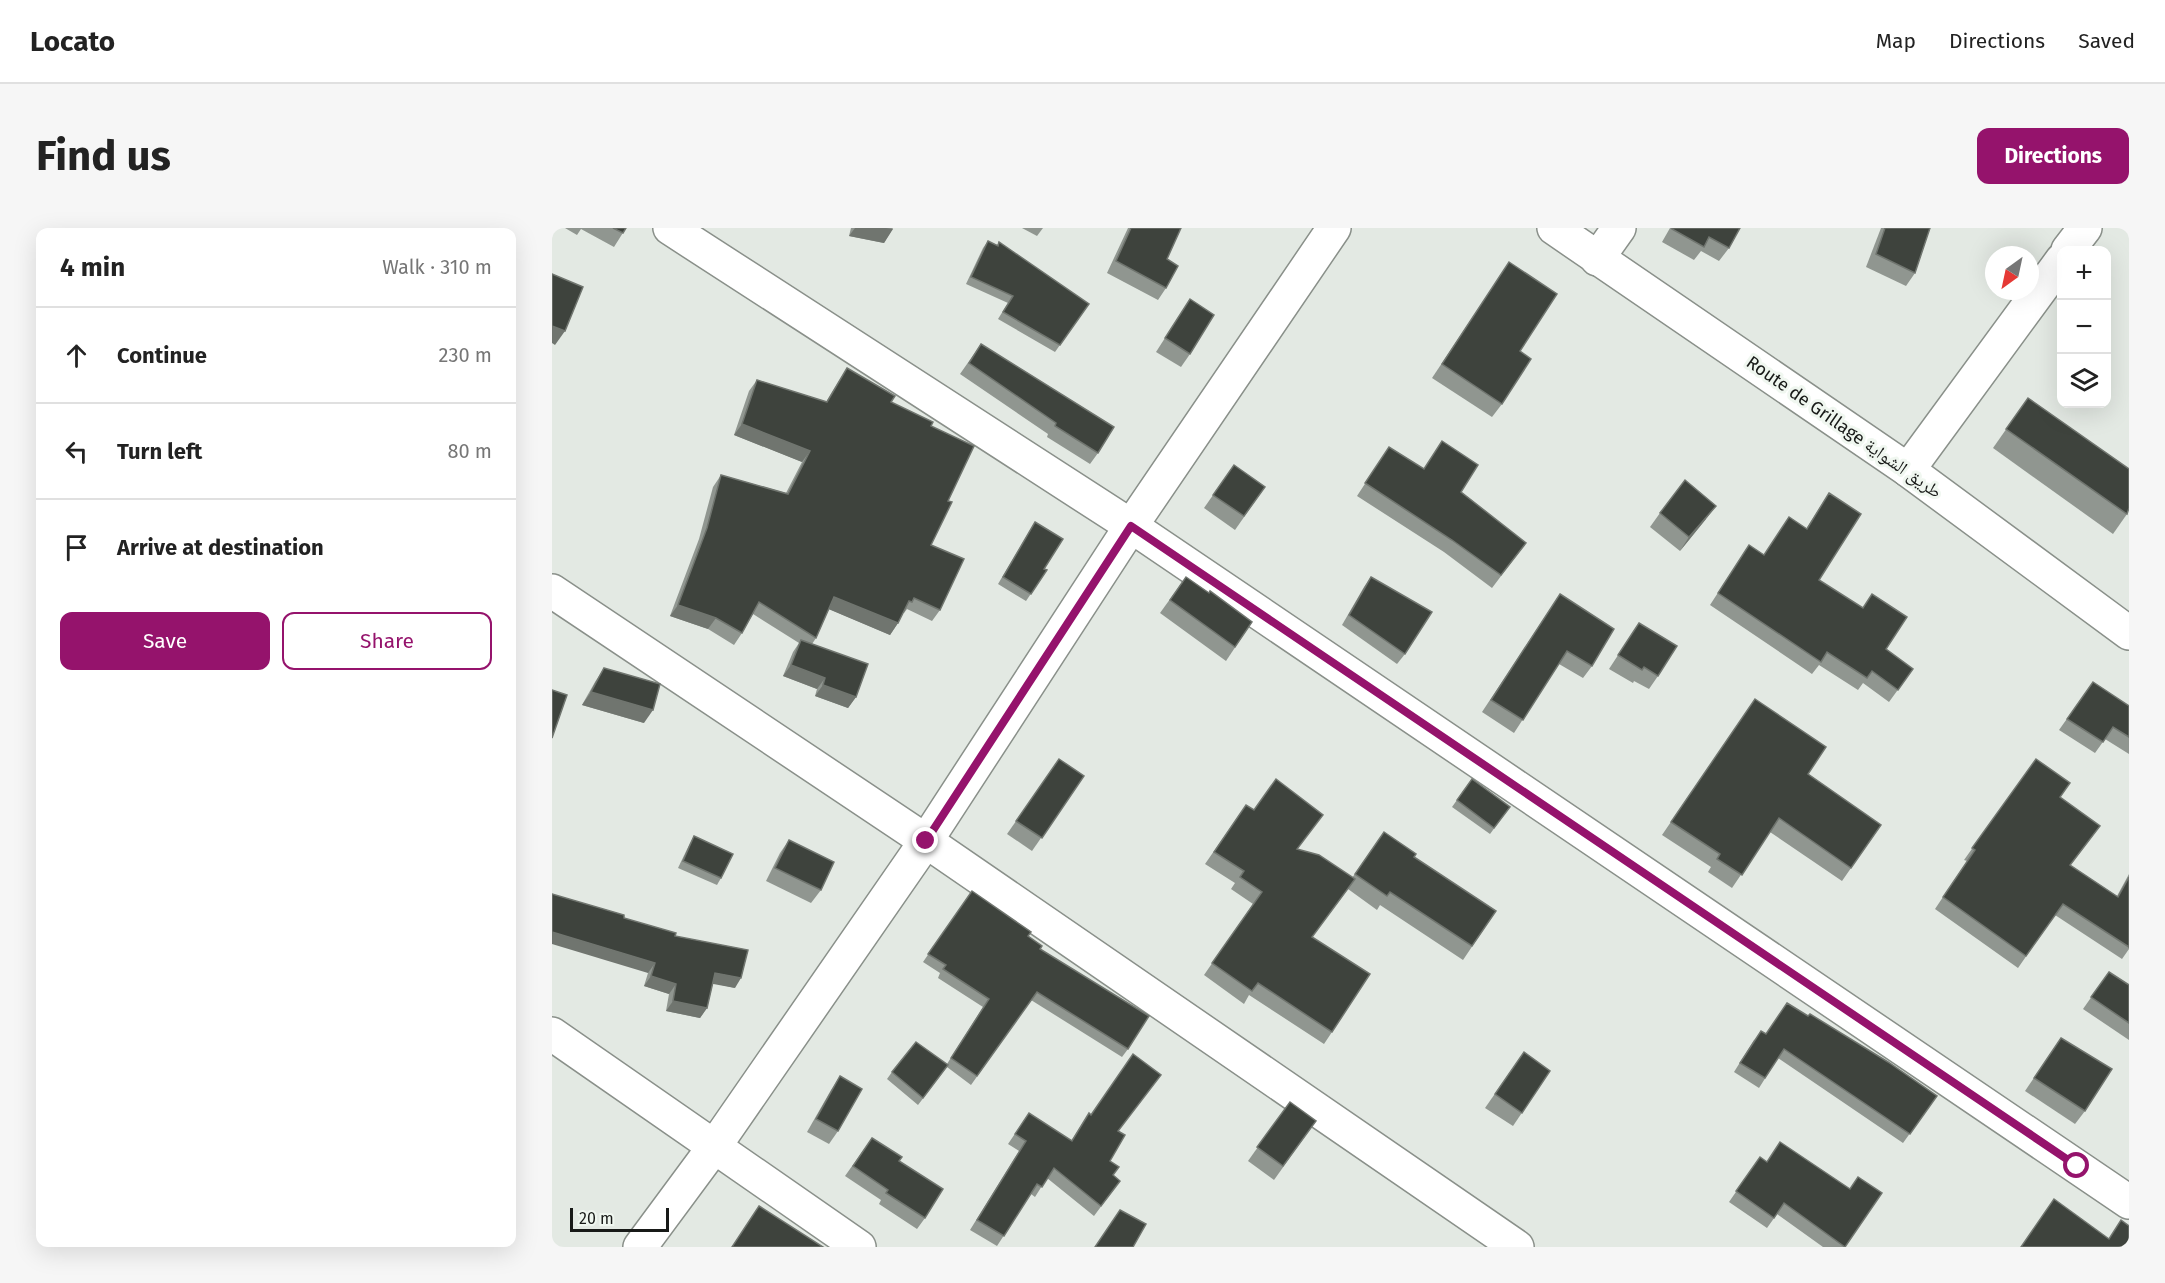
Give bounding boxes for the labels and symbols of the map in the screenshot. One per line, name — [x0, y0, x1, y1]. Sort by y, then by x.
north arrow — [1985, 246, 2039, 300]
street label: Route de Grillage طريق الشواية — [1742, 351, 1946, 503]
route end — [912, 827, 938, 853]
route start — [2063, 1152, 2089, 1178]
scale bar — [570, 1205, 669, 1232]

